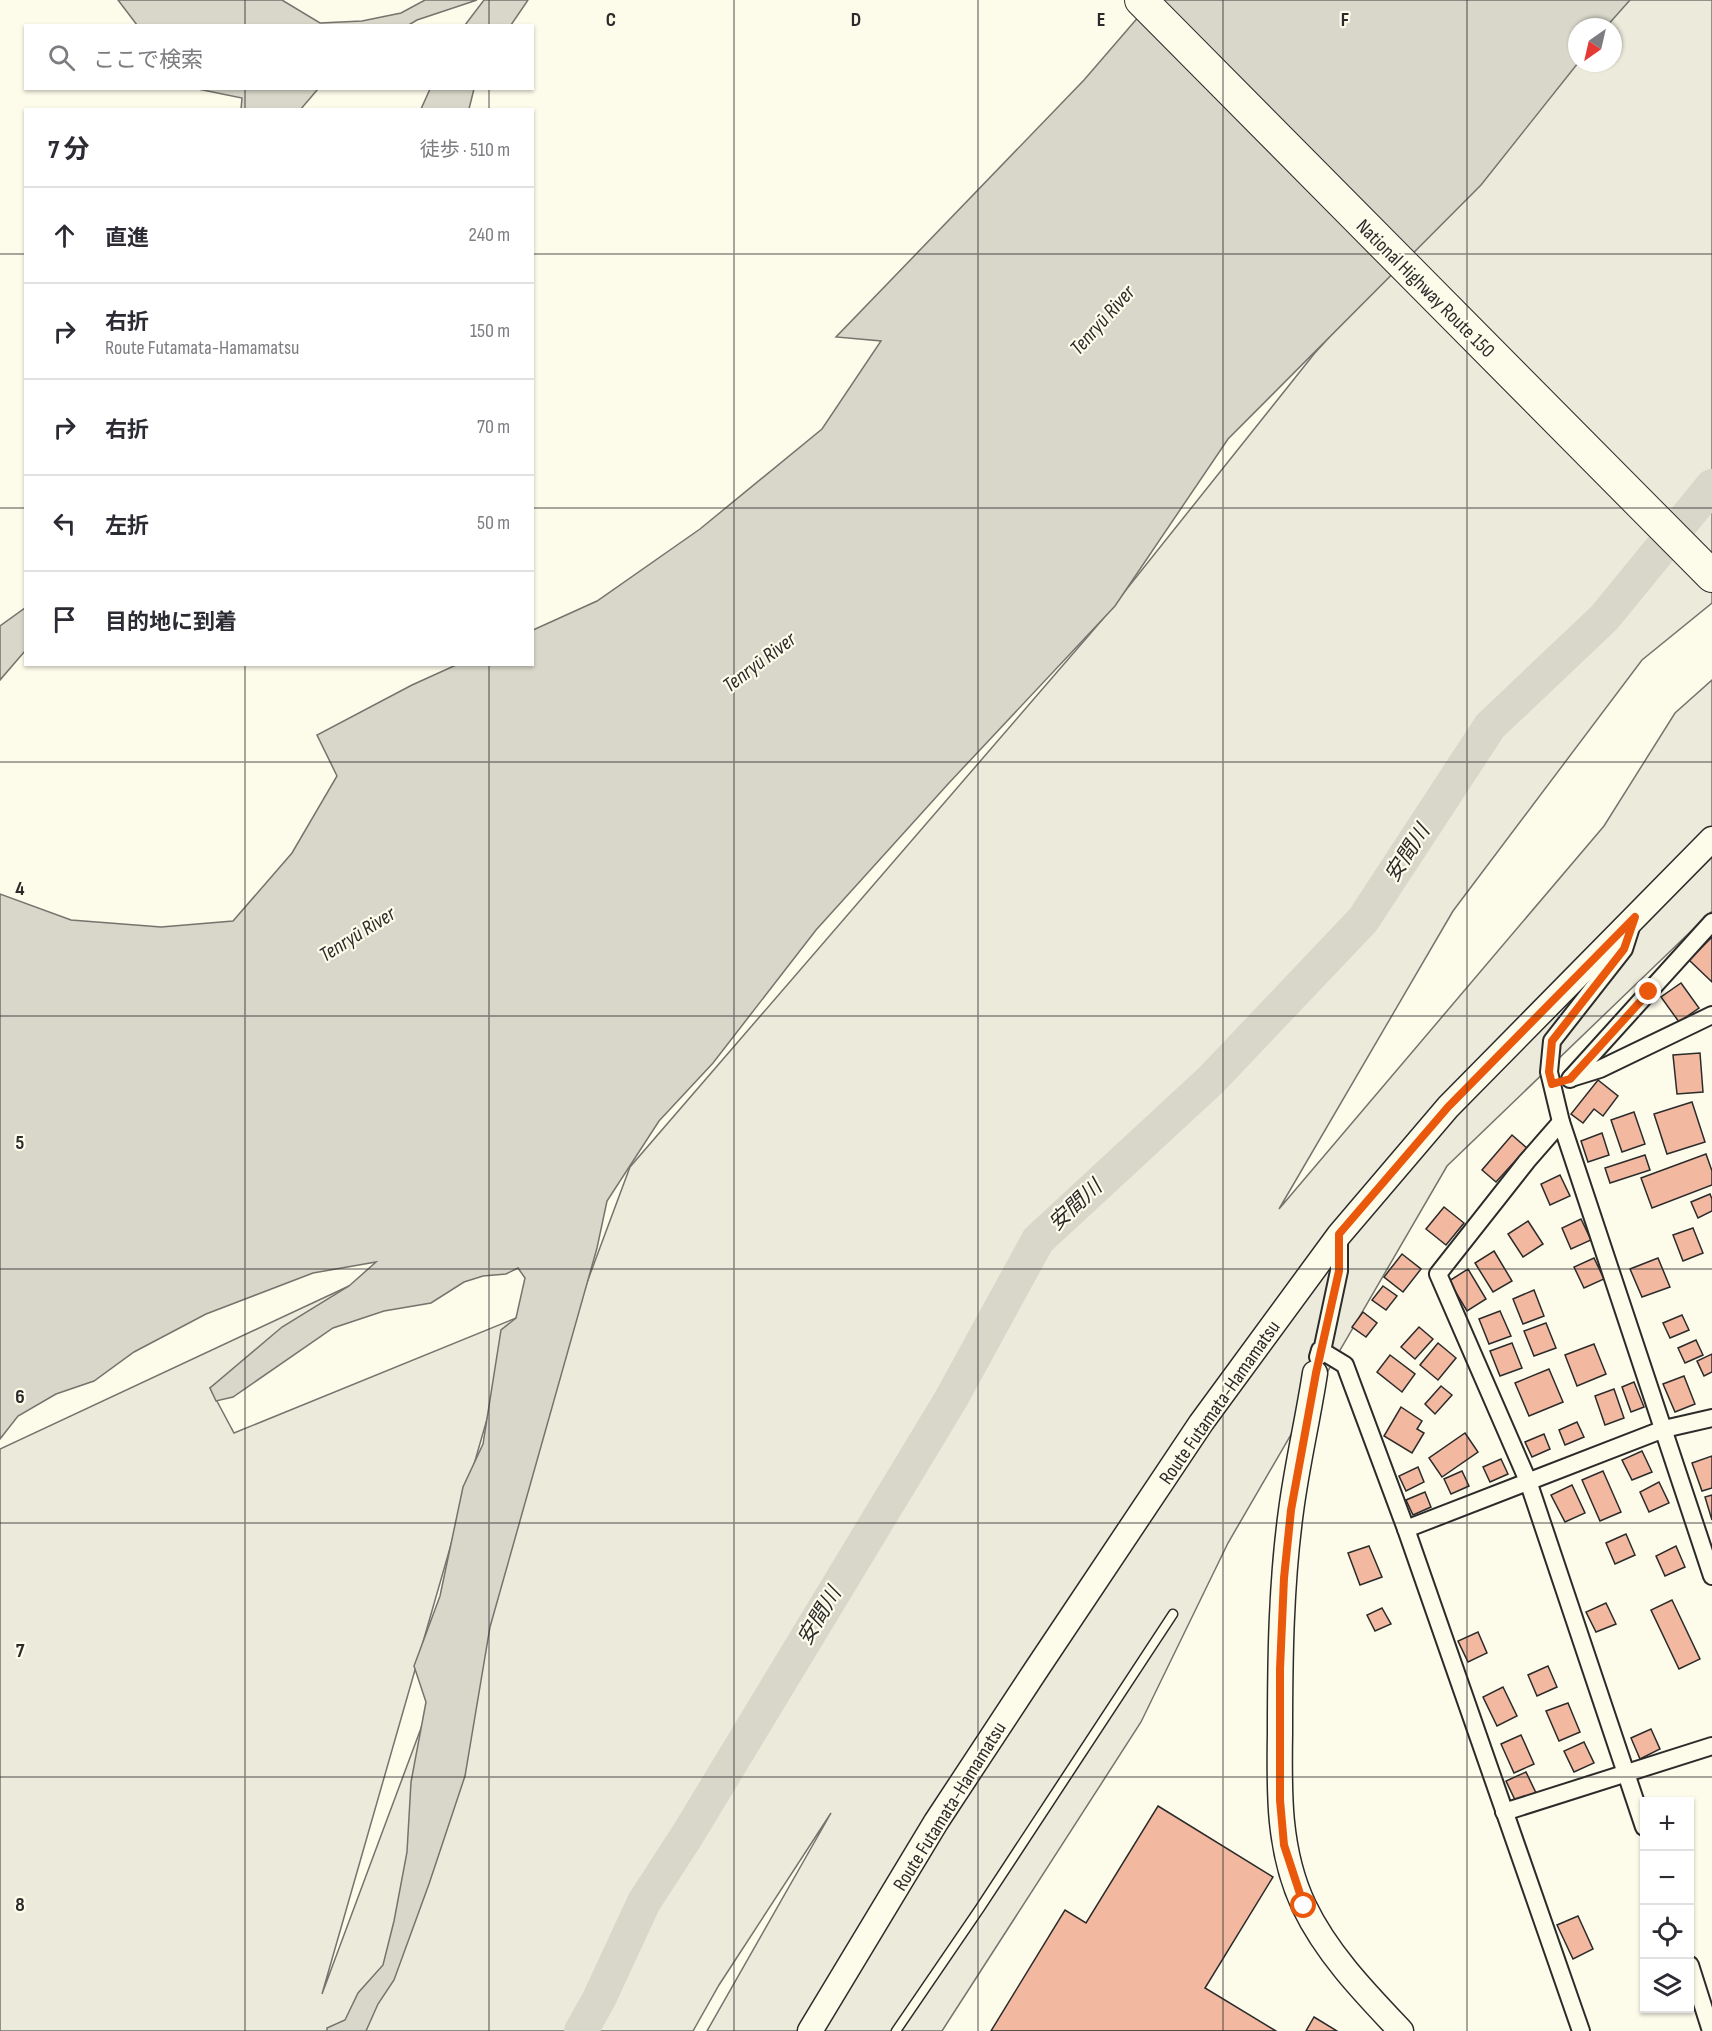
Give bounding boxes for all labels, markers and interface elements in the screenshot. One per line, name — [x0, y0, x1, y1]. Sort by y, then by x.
text: C — [606, 8, 616, 32]
text: D — [851, 8, 861, 32]
text: E — [1097, 8, 1105, 32]
text: F — [1341, 8, 1349, 32]
north arrow — [1568, 18, 1622, 72]
search box — [24, 24, 534, 90]
icon: search — [45, 41, 78, 74]
text: ここで検索 — [93, 47, 203, 74]
text: 7 分 — [48, 135, 89, 166]
text: 徒歩 · 510 m — [420, 138, 510, 162]
street label: National Highway Route 150 — [1351, 215, 1499, 363]
icon: ahead — [48, 219, 81, 252]
text: 240 m — [469, 223, 510, 247]
text: 直進 — [105, 225, 149, 252]
water label: Tenryū River — [1065, 280, 1141, 360]
text: 右折 — [105, 309, 149, 336]
icon: right — [48, 315, 81, 348]
text: 150 m — [470, 319, 510, 343]
text: Route Futamata-Hamamatsu — [105, 336, 299, 360]
icon: right — [48, 411, 81, 444]
text: 70 m — [477, 415, 510, 439]
text: 右折 — [105, 417, 149, 444]
icon: left — [48, 507, 81, 540]
text: 50 m — [477, 511, 510, 535]
text: 左折 — [105, 513, 149, 540]
icon: arrive — [48, 603, 81, 636]
text: 目的地に到着 — [105, 609, 237, 636]
water label: Tenryū River — [718, 626, 802, 698]
water label: 安間川 — [1380, 818, 1436, 886]
text: 4 — [15, 877, 25, 901]
water label: Tenryū River — [315, 901, 401, 968]
route end — [1635, 978, 1661, 1004]
text: 5 — [16, 1131, 25, 1155]
water label: 安間川 — [1044, 1173, 1108, 1236]
street label: Route Futamata-Hamamatsu — [1154, 1316, 1285, 1489]
text: 6 — [15, 1385, 25, 1409]
water label: 安間川 — [792, 1581, 847, 1650]
text: 7 — [16, 1639, 25, 1663]
street label: Route Futamata-Hamamatsu — [888, 1718, 1012, 1895]
map controls — [1640, 1797, 1694, 2013]
button: + — [1640, 1797, 1694, 1851]
button: − — [1640, 1851, 1694, 1905]
route start — [1290, 1892, 1316, 1918]
text: 8 — [15, 1893, 25, 1917]
button: locate — [1640, 1905, 1694, 1959]
button: layers — [1640, 1959, 1694, 2013]

